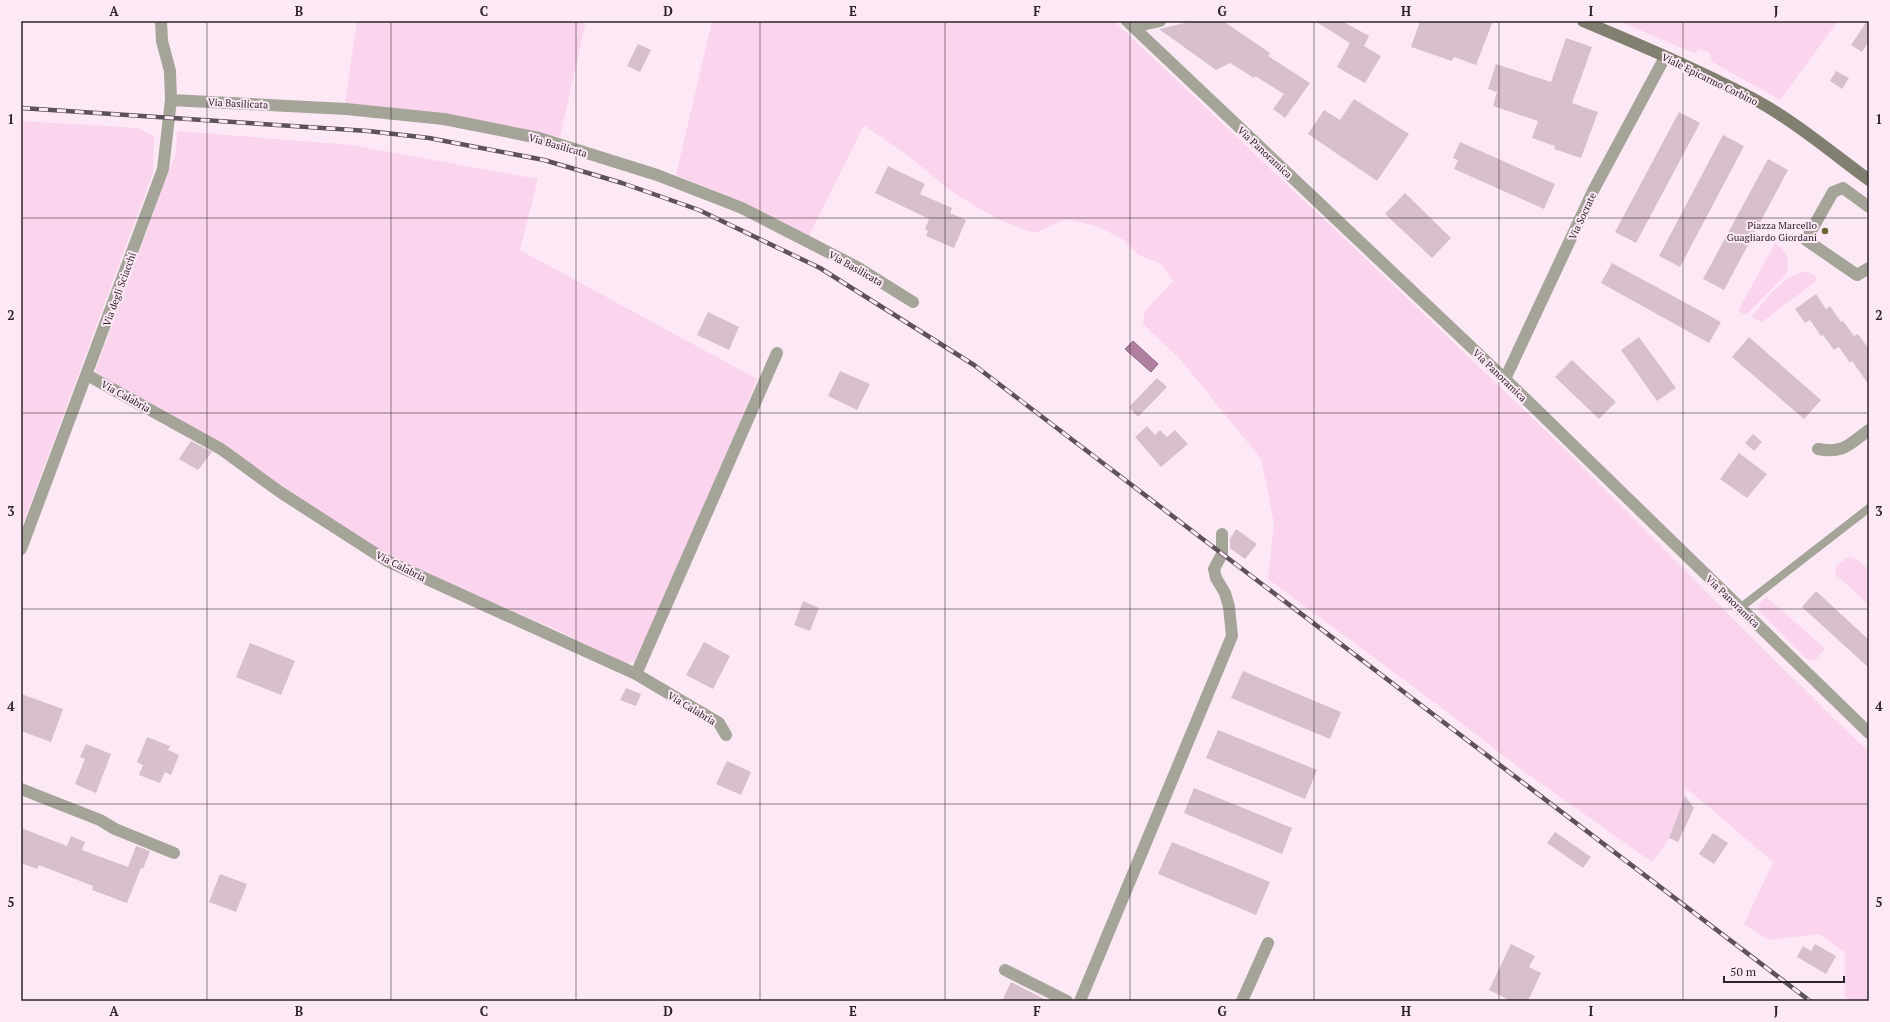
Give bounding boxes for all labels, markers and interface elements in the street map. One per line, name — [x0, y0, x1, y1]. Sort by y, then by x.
text: A — [109, 2, 119, 20]
text: B — [295, 2, 303, 20]
text: C — [480, 2, 488, 20]
text: D — [663, 2, 673, 20]
text: E — [849, 2, 857, 20]
text: F — [1033, 2, 1041, 20]
text: G — [1217, 2, 1227, 20]
text: H — [1401, 2, 1411, 20]
text: I — [1589, 2, 1594, 20]
text: J — [1774, 2, 1779, 20]
street label: Viale Epicarmo Corbino — [1660, 50, 1760, 109]
street label: Via Basilicata — [207, 95, 268, 112]
text: 1 — [7, 110, 15, 128]
text: 1 — [1875, 110, 1883, 128]
street label: Via Panoramica — [1235, 124, 1295, 181]
street label: Via Basilicata — [527, 131, 589, 160]
street label: Via Socrate — [1566, 191, 1599, 242]
place label: Piazza Marcello Guagliardo Giordani — [1727, 219, 1817, 244]
marker: Piazza Marcello Guagliardo Giordani — [1820, 226, 1830, 236]
street label: Via Basilicata — [826, 248, 885, 289]
street label: Via degli Sciacchi — [100, 250, 139, 328]
text: 2 — [7, 306, 15, 324]
text: 2 — [1875, 306, 1883, 324]
street label: Via Panoramica — [1470, 346, 1529, 404]
street label: Via Calabria — [99, 378, 153, 415]
text: 3 — [7, 502, 15, 520]
text: 3 — [1875, 502, 1883, 520]
street label: Via Calabria — [374, 548, 428, 585]
street label: Via Panoramica — [1703, 572, 1762, 630]
street label: Via Calabria — [665, 689, 718, 728]
text: 4 — [7, 697, 15, 715]
text: 4 — [1875, 697, 1883, 715]
text: 5 — [7, 893, 15, 911]
text: 5 — [1875, 893, 1883, 911]
scale bar — [1724, 958, 1844, 984]
text: 50 m — [1730, 964, 1757, 979]
text: A — [109, 1002, 119, 1020]
text: B — [295, 1002, 303, 1020]
text: C — [480, 1002, 488, 1020]
text: D — [663, 1002, 673, 1020]
text: E — [849, 1002, 857, 1020]
text: F — [1033, 1002, 1041, 1020]
text: G — [1217, 1002, 1227, 1020]
text: H — [1401, 1002, 1411, 1020]
text: I — [1589, 1002, 1594, 1020]
text: J — [1774, 1002, 1779, 1020]

